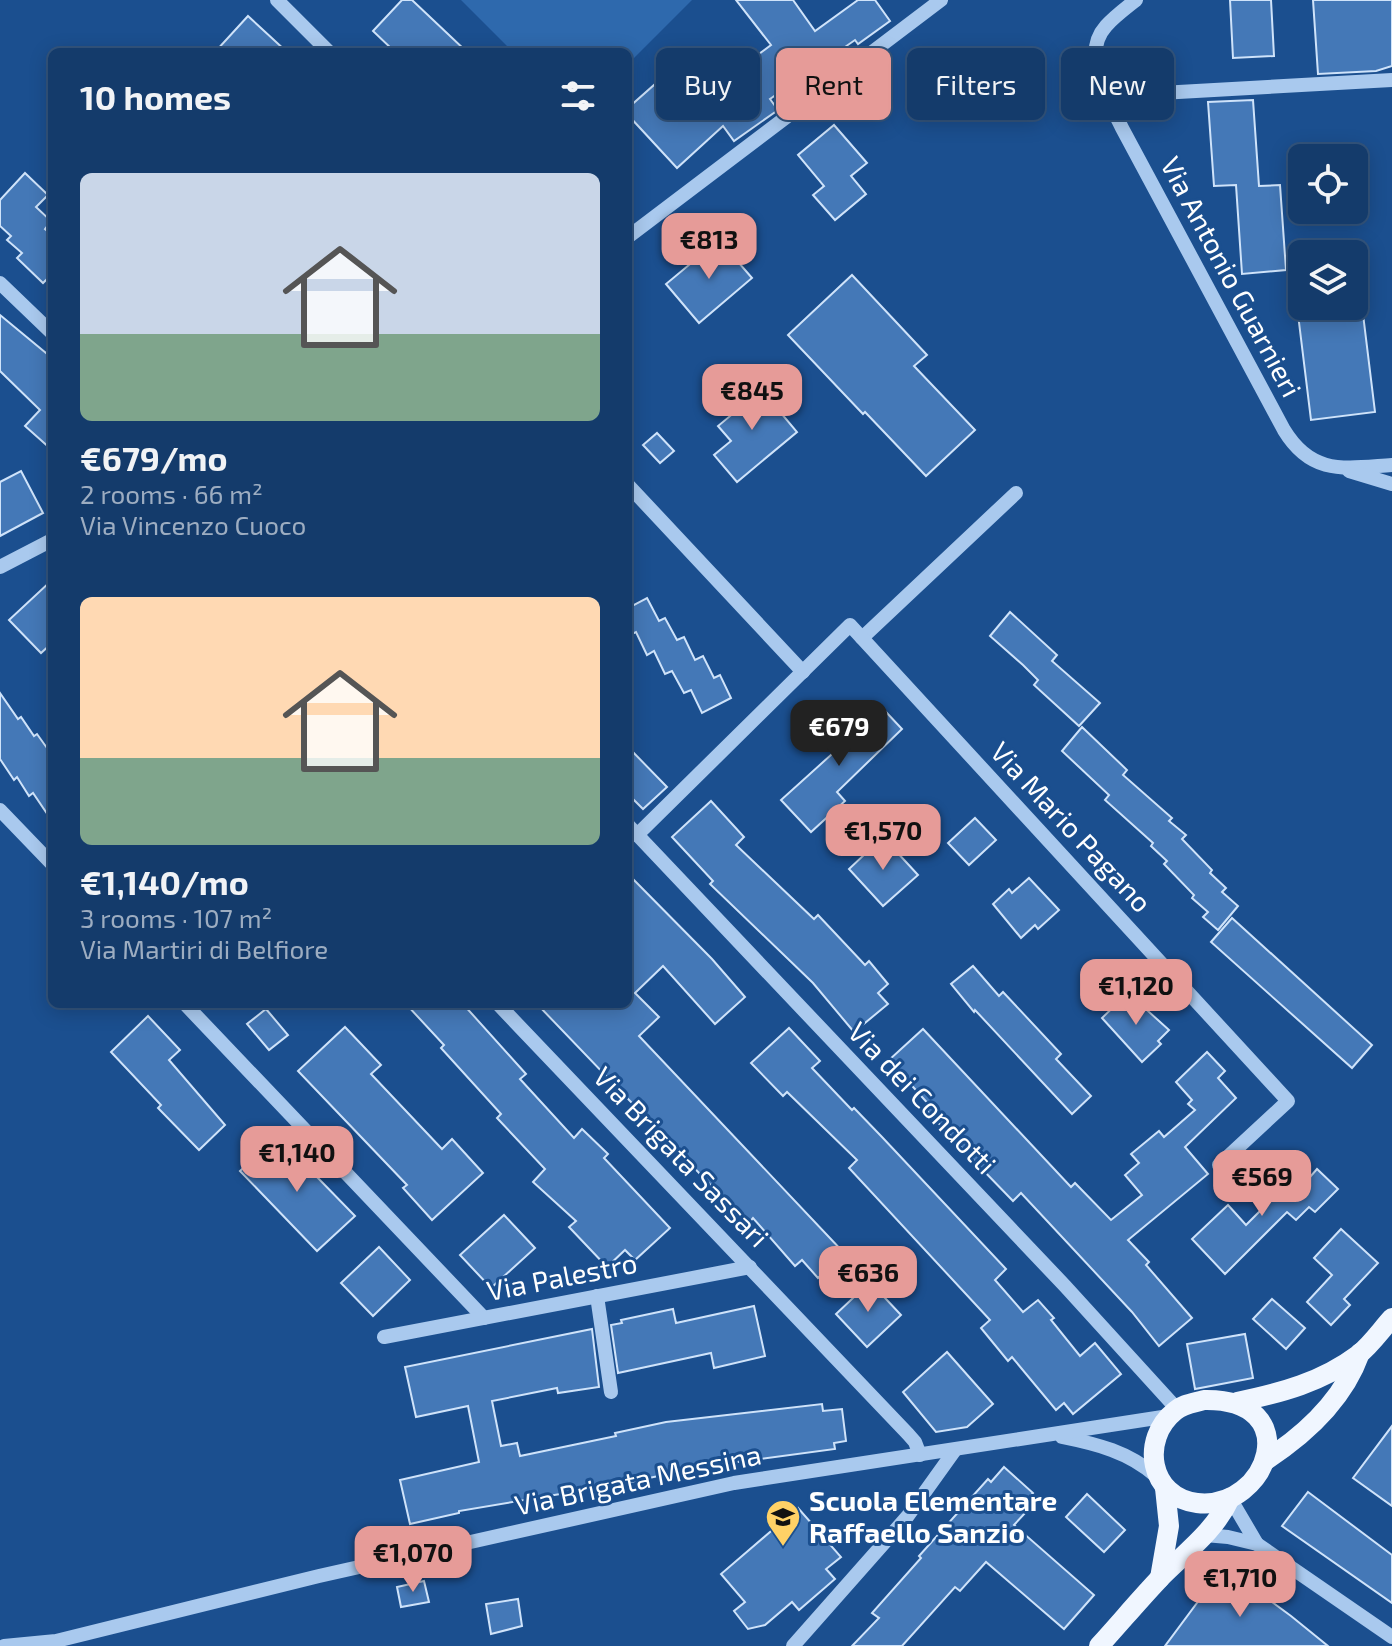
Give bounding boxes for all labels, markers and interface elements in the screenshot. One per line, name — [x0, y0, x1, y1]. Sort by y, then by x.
chip: Buy — [656, 48, 760, 120]
chip: Rent — [776, 48, 891, 120]
chip: Filters — [907, 48, 1045, 120]
chip: New — [1061, 48, 1174, 120]
icon: filters — [556, 74, 600, 118]
text: 10 homes — [80, 76, 231, 117]
map controls — [1288, 144, 1368, 320]
button: locate — [1288, 144, 1368, 224]
street label: Via Antonio Guarnieri — [1154, 151, 1310, 402]
pin: €813 — [662, 213, 756, 281]
text: €813 — [680, 223, 738, 254]
icon: home — [268, 225, 412, 369]
button: layers — [1288, 240, 1368, 320]
pin: €845 — [705, 364, 799, 432]
text: €845 — [720, 374, 784, 405]
text: €679/mo — [80, 437, 228, 478]
text: 2 rooms · 66 m² — [80, 478, 263, 509]
text: Via Vincenzo Cuoco — [80, 509, 306, 540]
icon: home — [268, 649, 412, 793]
pin: €679 — [792, 700, 886, 768]
text: €679 — [808, 710, 870, 741]
street label: Via Mario Pagano — [984, 734, 1159, 919]
pin: €1,570 — [818, 804, 948, 872]
text: €1,570 — [844, 814, 922, 845]
text: €1,140/mo — [80, 861, 249, 902]
text: 3 rooms · 107 m² — [80, 902, 272, 933]
text: Via Martiri di Belfiore — [80, 933, 328, 964]
pin: €1,120 — [1071, 959, 1201, 1027]
text: €1,120 — [1098, 969, 1174, 1000]
street label: Via dei Condotti — [842, 1014, 1004, 1180]
street label: Via Brigata Sassari — [587, 1059, 776, 1253]
pin: €1,140 — [232, 1126, 362, 1194]
text: €1,140 — [258, 1136, 336, 1167]
pin: €569 — [1215, 1150, 1309, 1218]
text: €569 — [1231, 1160, 1293, 1191]
street label: Via Palestro — [484, 1245, 640, 1307]
pin: €636 — [821, 1246, 915, 1314]
text: €636 — [837, 1256, 899, 1287]
street label: Via Brigata Messina — [512, 1436, 764, 1522]
place label: Scuola Elementare Raffaello Sanzio — [809, 1483, 1057, 1549]
school or university icon: Scuola Elementare Raffaello Sanzio — [764, 1498, 802, 1548]
pin: €1,070 — [348, 1526, 478, 1594]
text: €1,070 — [373, 1536, 453, 1567]
pin: €1,710 — [1175, 1551, 1305, 1619]
text: €1,710 — [1203, 1561, 1277, 1592]

